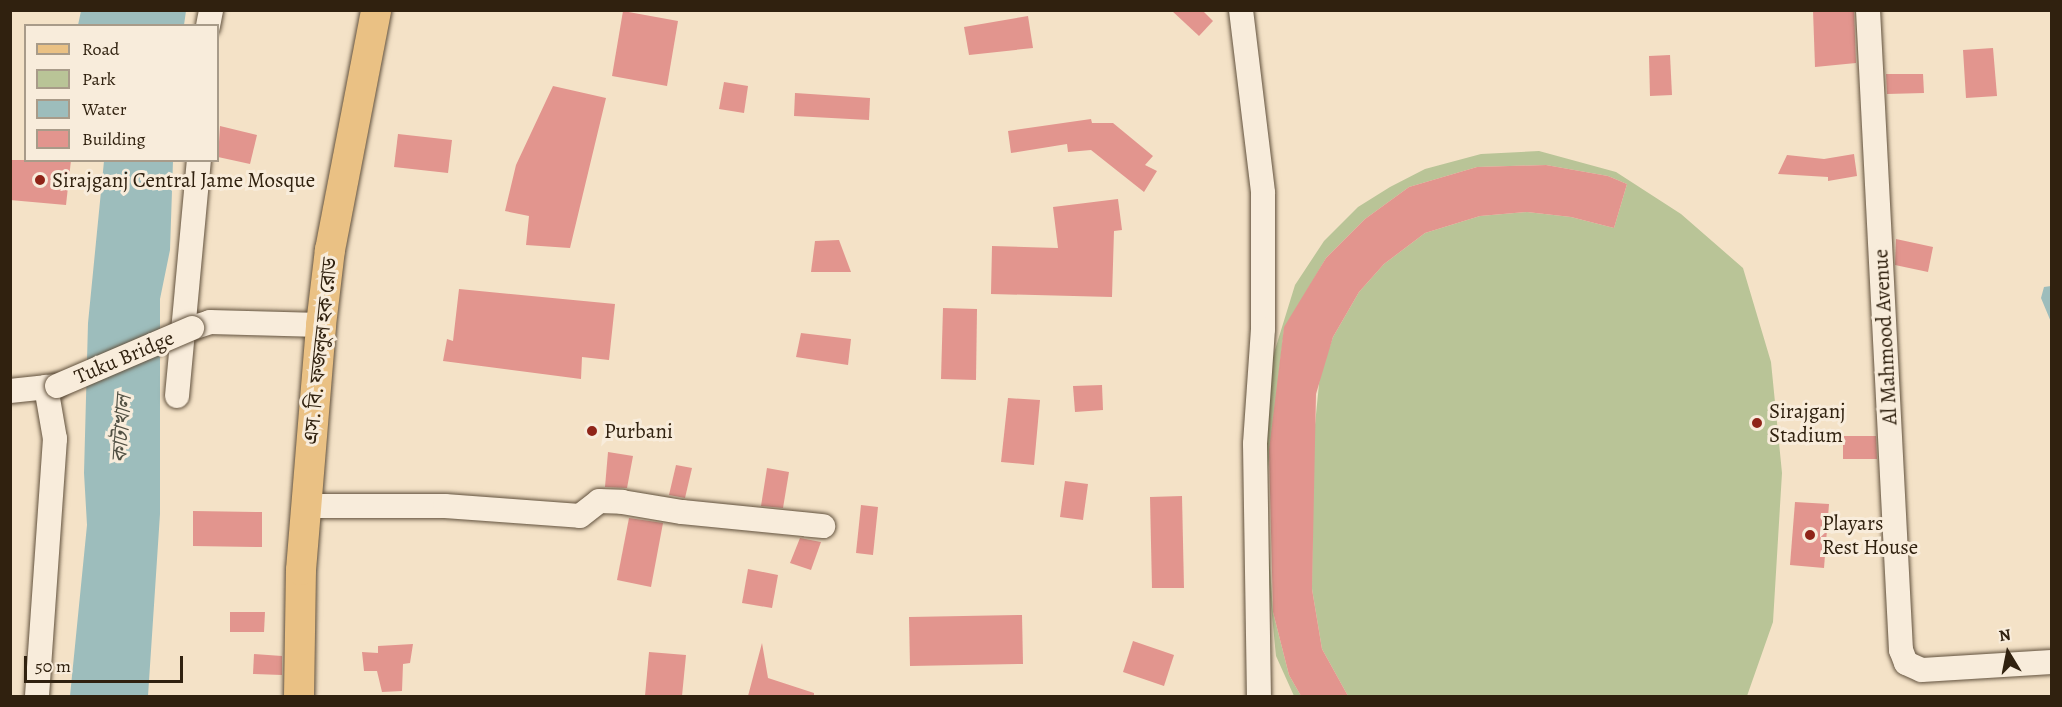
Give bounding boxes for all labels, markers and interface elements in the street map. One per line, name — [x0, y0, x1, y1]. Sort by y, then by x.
legend — [24, 24, 219, 162]
text: Road — [82, 37, 119, 61]
text: Park — [82, 67, 116, 91]
text: Water — [82, 97, 127, 121]
text: Building — [82, 127, 146, 151]
place label: Sirajganj Central Jame Mosque — [52, 167, 315, 193]
marker: Sirajganj Central Jame Mosque — [33, 173, 47, 187]
street label: Al Mahmood Avenue — [1868, 248, 1902, 426]
street label: এস. বি. ফজলুল হক রোড — [298, 256, 342, 446]
street label: Tuku Bridge — [70, 325, 178, 389]
water label: কাটাখাল — [106, 394, 138, 464]
place label: Sirajganj Stadium — [1769, 398, 1846, 448]
marker: Sirajganj Stadium — [1750, 416, 1764, 430]
place label: Purbani — [604, 418, 673, 444]
marker: Purbani — [585, 424, 599, 438]
place label: Playars Rest House — [1822, 510, 1918, 560]
marker: Playars Rest House — [1803, 528, 1817, 542]
north arrow — [1978, 623, 2038, 683]
text: N — [1997, 623, 2013, 647]
scale bar — [27, 644, 186, 682]
text: 50 m — [35, 654, 71, 678]

